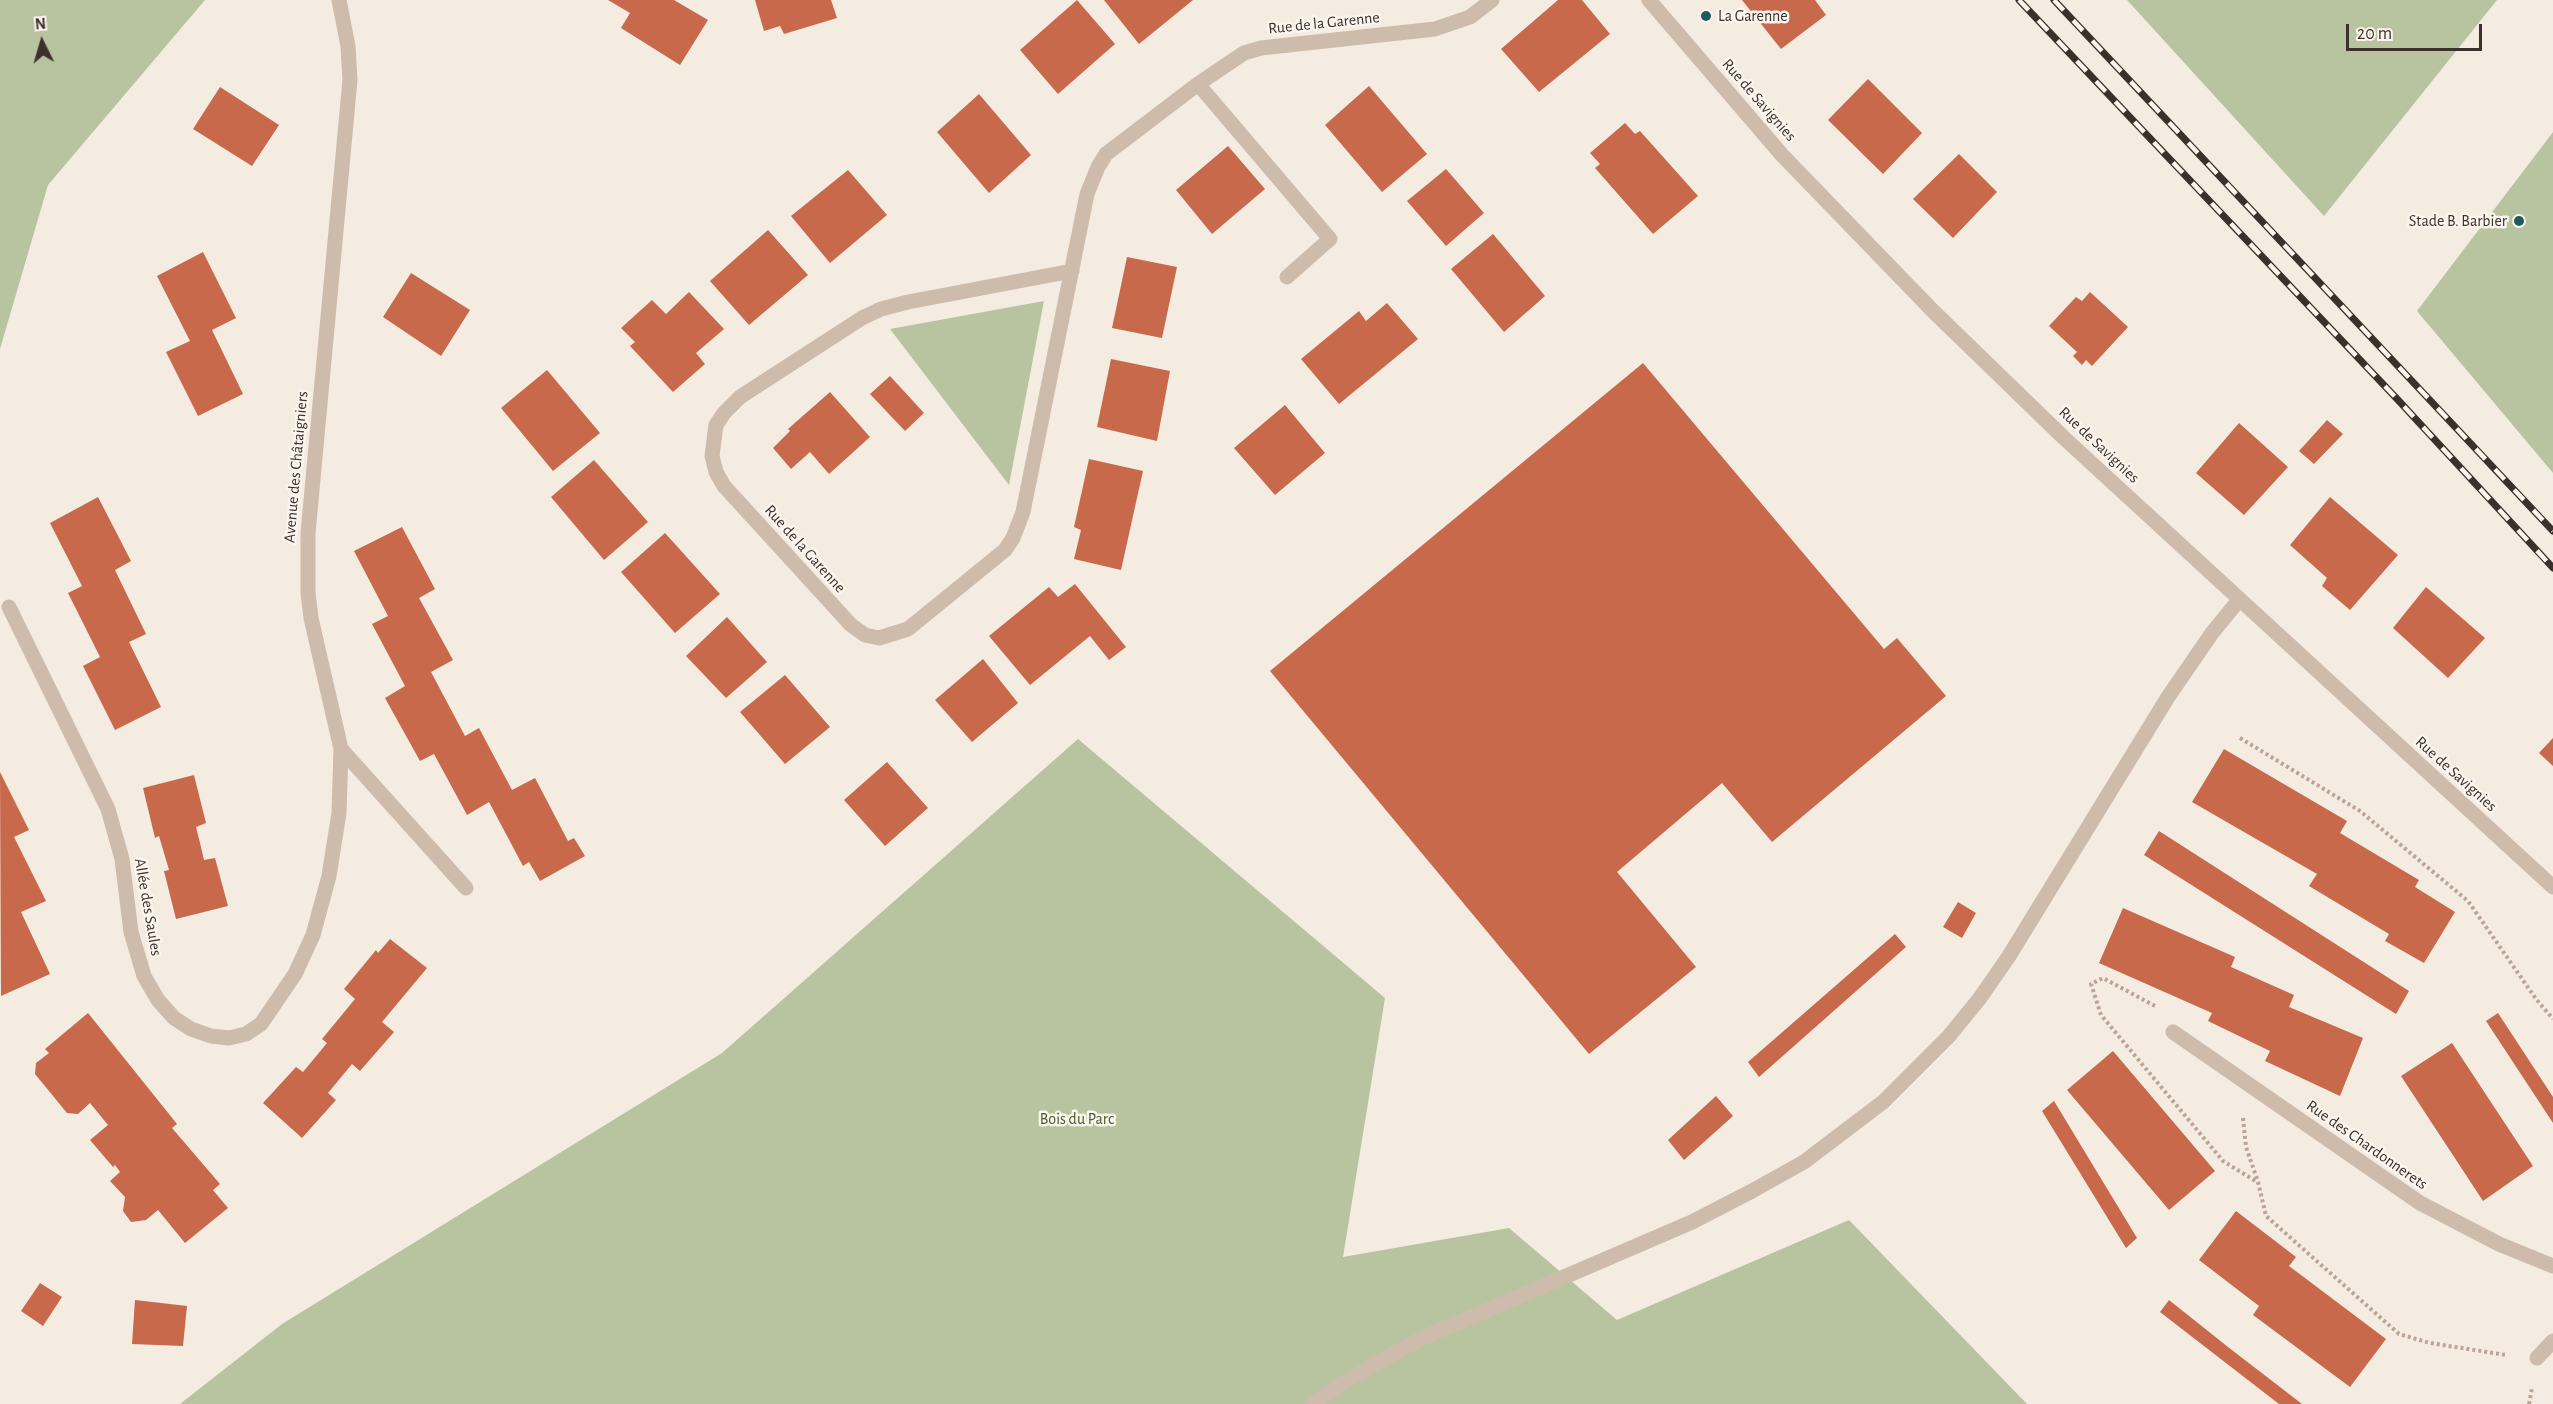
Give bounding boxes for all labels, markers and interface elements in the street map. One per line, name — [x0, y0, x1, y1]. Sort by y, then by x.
place label: La Garenne — [1718, 6, 1788, 26]
street label: Rue de la Garenne — [1267, 8, 1381, 38]
marker: La Garenne — [1699, 9, 1713, 23]
north arrow — [12, 12, 72, 72]
scale bar — [2349, 12, 2486, 50]
text: N — [34, 16, 47, 33]
text: 20 m — [2357, 25, 2392, 43]
street label: Rue de Savignies — [1718, 55, 1800, 145]
place label: Stade B. Barbier — [2409, 211, 2507, 231]
marker: Stade B. Barbier — [2512, 214, 2526, 228]
street label: Avenue des Châtaigniers — [280, 390, 312, 544]
street label: Rue de Savignies — [2055, 403, 2143, 487]
street label: Rue de la Garenne — [760, 501, 850, 597]
street label: Rue de Savignies — [2411, 732, 2501, 816]
street label: Allée des Saules — [130, 857, 166, 957]
street label: Rue des Chardonnerets — [2303, 1096, 2431, 1194]
park label: Bois du Parc — [1040, 1109, 1114, 1129]

